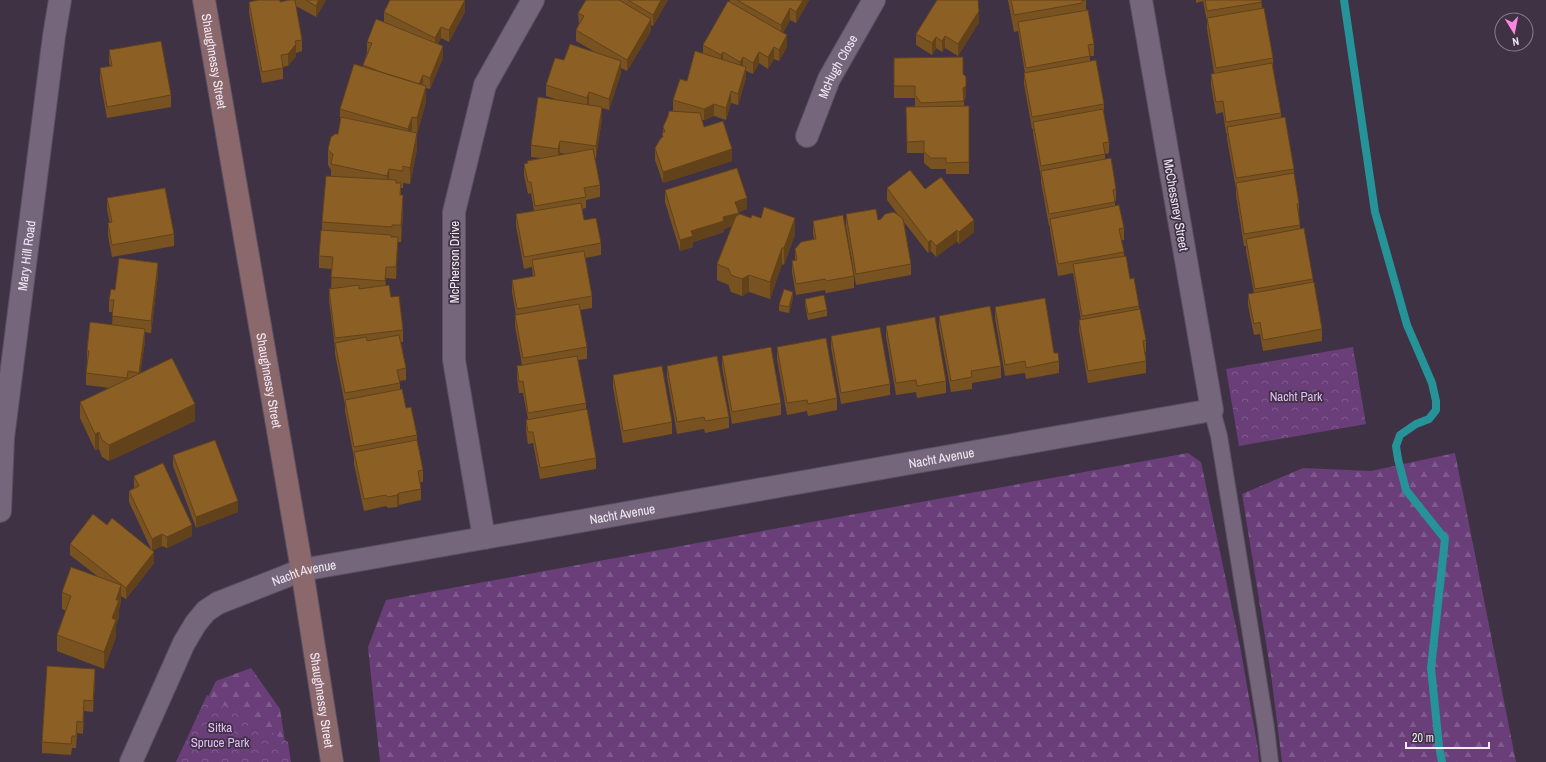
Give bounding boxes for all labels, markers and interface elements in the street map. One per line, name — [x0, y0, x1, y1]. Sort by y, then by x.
street label: Shaughnessy Street — [198, 12, 231, 110]
north arrow — [1494, 12, 1534, 52]
street label: McHugh Close — [814, 31, 861, 101]
text: N — [1511, 34, 1520, 49]
street label: McChessney Street — [1160, 158, 1192, 252]
street label: Mary Hill Road — [13, 219, 39, 292]
street label: McPherson Drive — [446, 221, 463, 303]
street label: Shaughnessy Street — [253, 332, 286, 429]
park label: Nacht Park — [1270, 388, 1323, 405]
street label: Nacht Avenue — [907, 443, 975, 472]
street label: Nacht Avenue — [588, 500, 656, 528]
street label: Nacht Avenue — [269, 556, 337, 590]
street label: Shaughnessy Street — [306, 651, 338, 749]
park label: Sitka Spruce Park — [191, 719, 250, 751]
scale bar — [1406, 724, 1489, 750]
text: 20 m — [1412, 730, 1434, 746]

